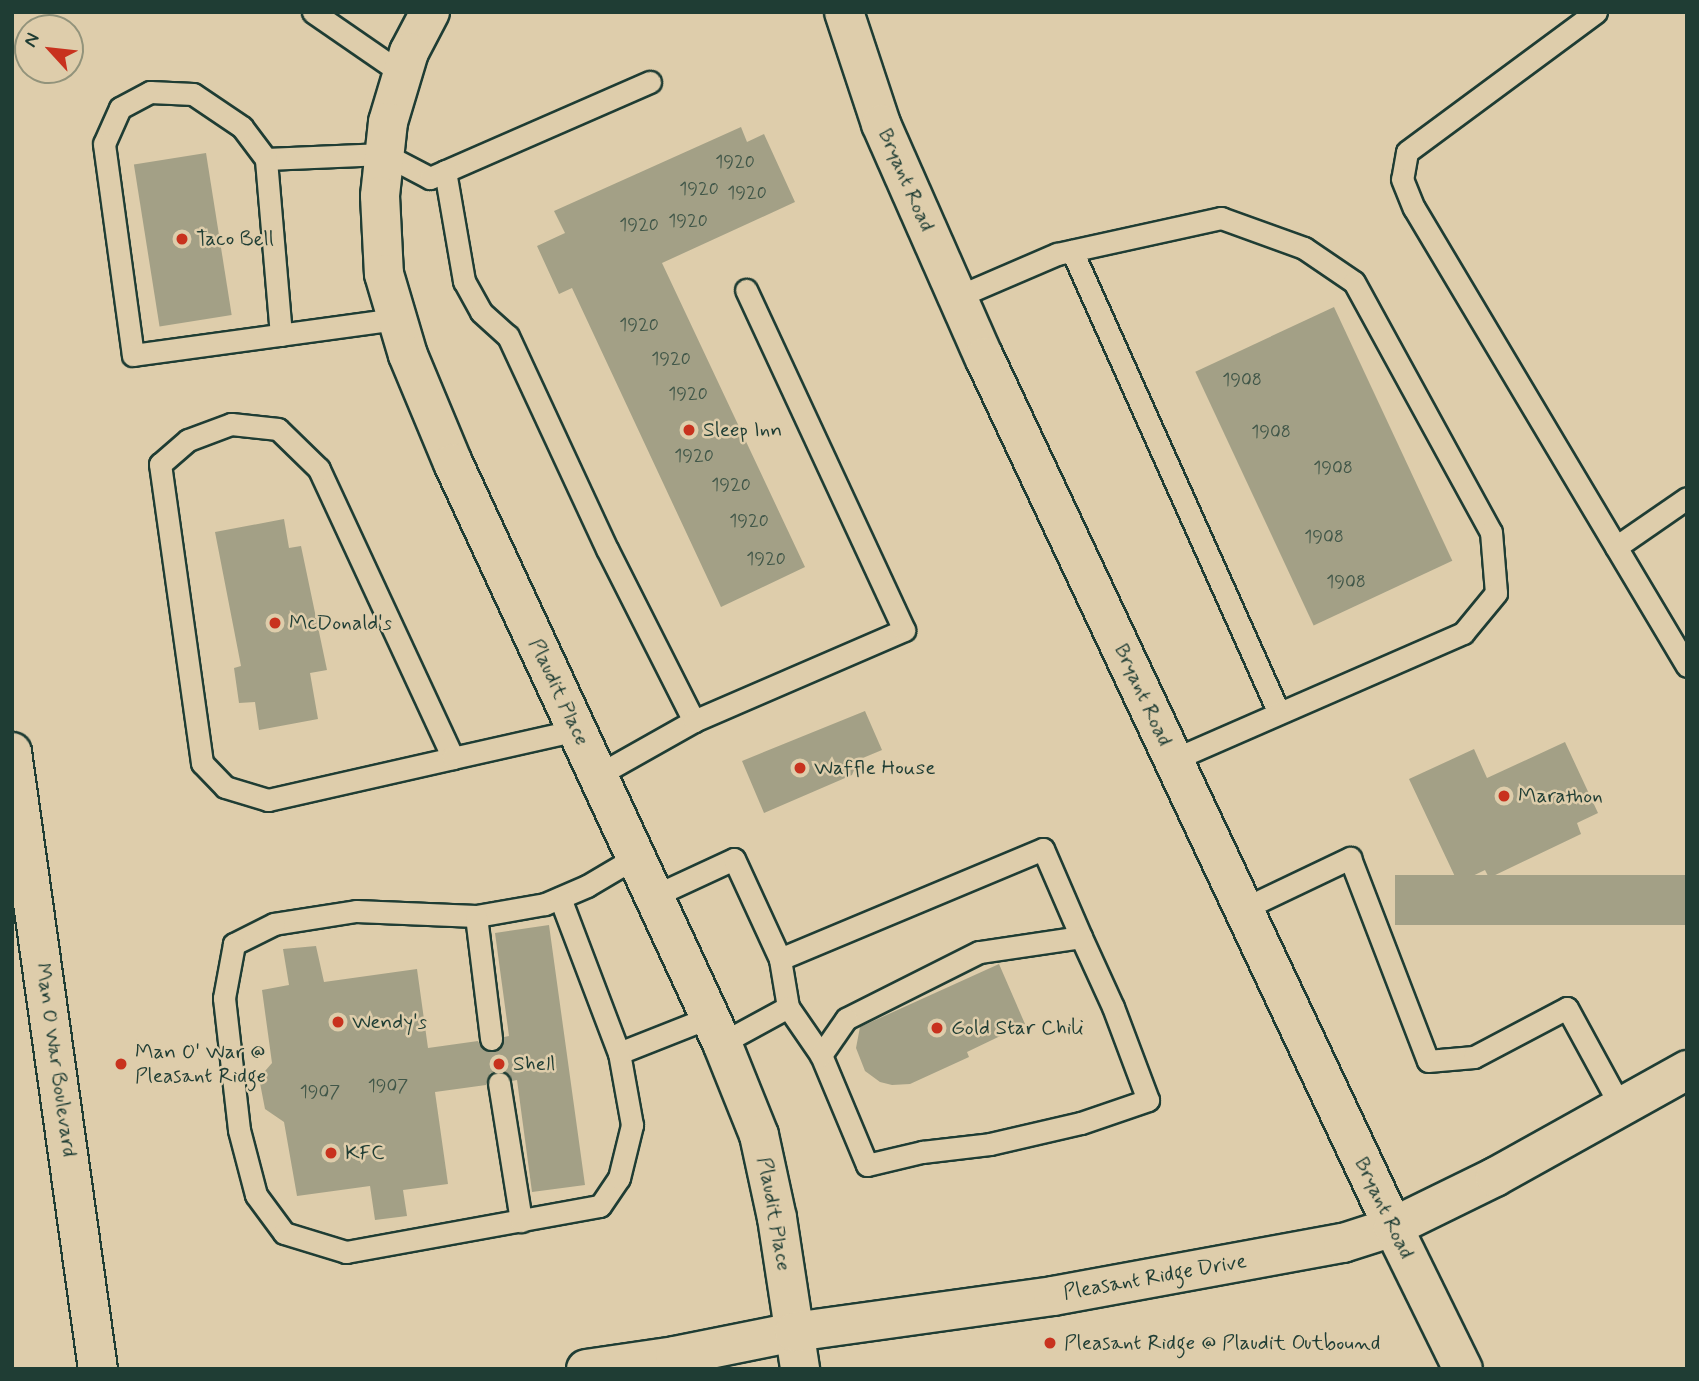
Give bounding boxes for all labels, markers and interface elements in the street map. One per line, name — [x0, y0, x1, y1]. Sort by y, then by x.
north arrow — [14, 14, 84, 84]
text: N — [18, 29, 46, 51]
street label: Bryant Road — [872, 125, 940, 235]
house number: 1920 — [715, 151, 755, 173]
house number: 1920 — [679, 178, 719, 200]
house number: 1920 — [727, 182, 767, 204]
house number: 1920 — [668, 210, 708, 232]
house number: 1920 — [619, 214, 659, 236]
place label: Taco Bell — [196, 226, 273, 252]
marker: Taco Bell — [174, 231, 190, 247]
house number: 1920 — [619, 314, 659, 336]
house number: 1920 — [651, 348, 691, 370]
house number: 1908 — [1222, 369, 1262, 391]
house number: 1920 — [668, 383, 708, 405]
place label: Sleep Inn — [703, 417, 787, 443]
house number: 1908 — [1251, 421, 1291, 443]
marker: Sleep Inn — [681, 422, 697, 438]
house number: 1920 — [674, 445, 714, 467]
house number: 1908 — [1313, 457, 1353, 479]
house number: 1920 — [711, 474, 751, 496]
house number: 1920 — [729, 510, 769, 532]
house number: 1908 — [1304, 526, 1344, 548]
house number: 1920 — [746, 548, 786, 570]
house number: 1908 — [1326, 571, 1366, 593]
place label: McDonald's — [289, 610, 392, 636]
marker: McDonald's — [267, 615, 283, 631]
street label: Plaudit Place — [523, 634, 595, 750]
street label: Bryant Road — [1109, 640, 1177, 750]
place label: Waffle House — [814, 755, 931, 781]
marker: Waffle House — [792, 760, 808, 776]
place label: Marathon — [1518, 783, 1603, 809]
marker: Marathon — [1496, 788, 1512, 804]
street label: Man O War Boulevard — [30, 962, 82, 1158]
place label: Wendy's — [352, 1009, 427, 1035]
marker: Wendy's — [330, 1014, 346, 1030]
place label: Gold Star Chili — [951, 1015, 1084, 1041]
marker: Gold Star Chili — [929, 1020, 945, 1036]
place label: Man O' War @ Pleasant Ridge — [135, 1039, 266, 1089]
place label: Shell — [513, 1051, 555, 1077]
marker: Man O' War @ Pleasant Ridge — [113, 1056, 129, 1072]
marker: Shell — [491, 1056, 507, 1072]
house number: 1907 — [368, 1075, 408, 1097]
house number: 1907 — [300, 1081, 340, 1103]
place label: KFC — [345, 1140, 385, 1166]
marker: KFC — [323, 1145, 339, 1161]
street label: Bryant Road — [1349, 1154, 1419, 1262]
street label: Plaudit Place — [752, 1155, 796, 1273]
street label: Pleasant Ridge Drive — [1063, 1249, 1247, 1305]
place label: Pleasant Ridge @ Plaudit Outbound — [1064, 1330, 1380, 1356]
marker: Pleasant Ridge @ Plaudit Outbound — [1042, 1335, 1058, 1351]

